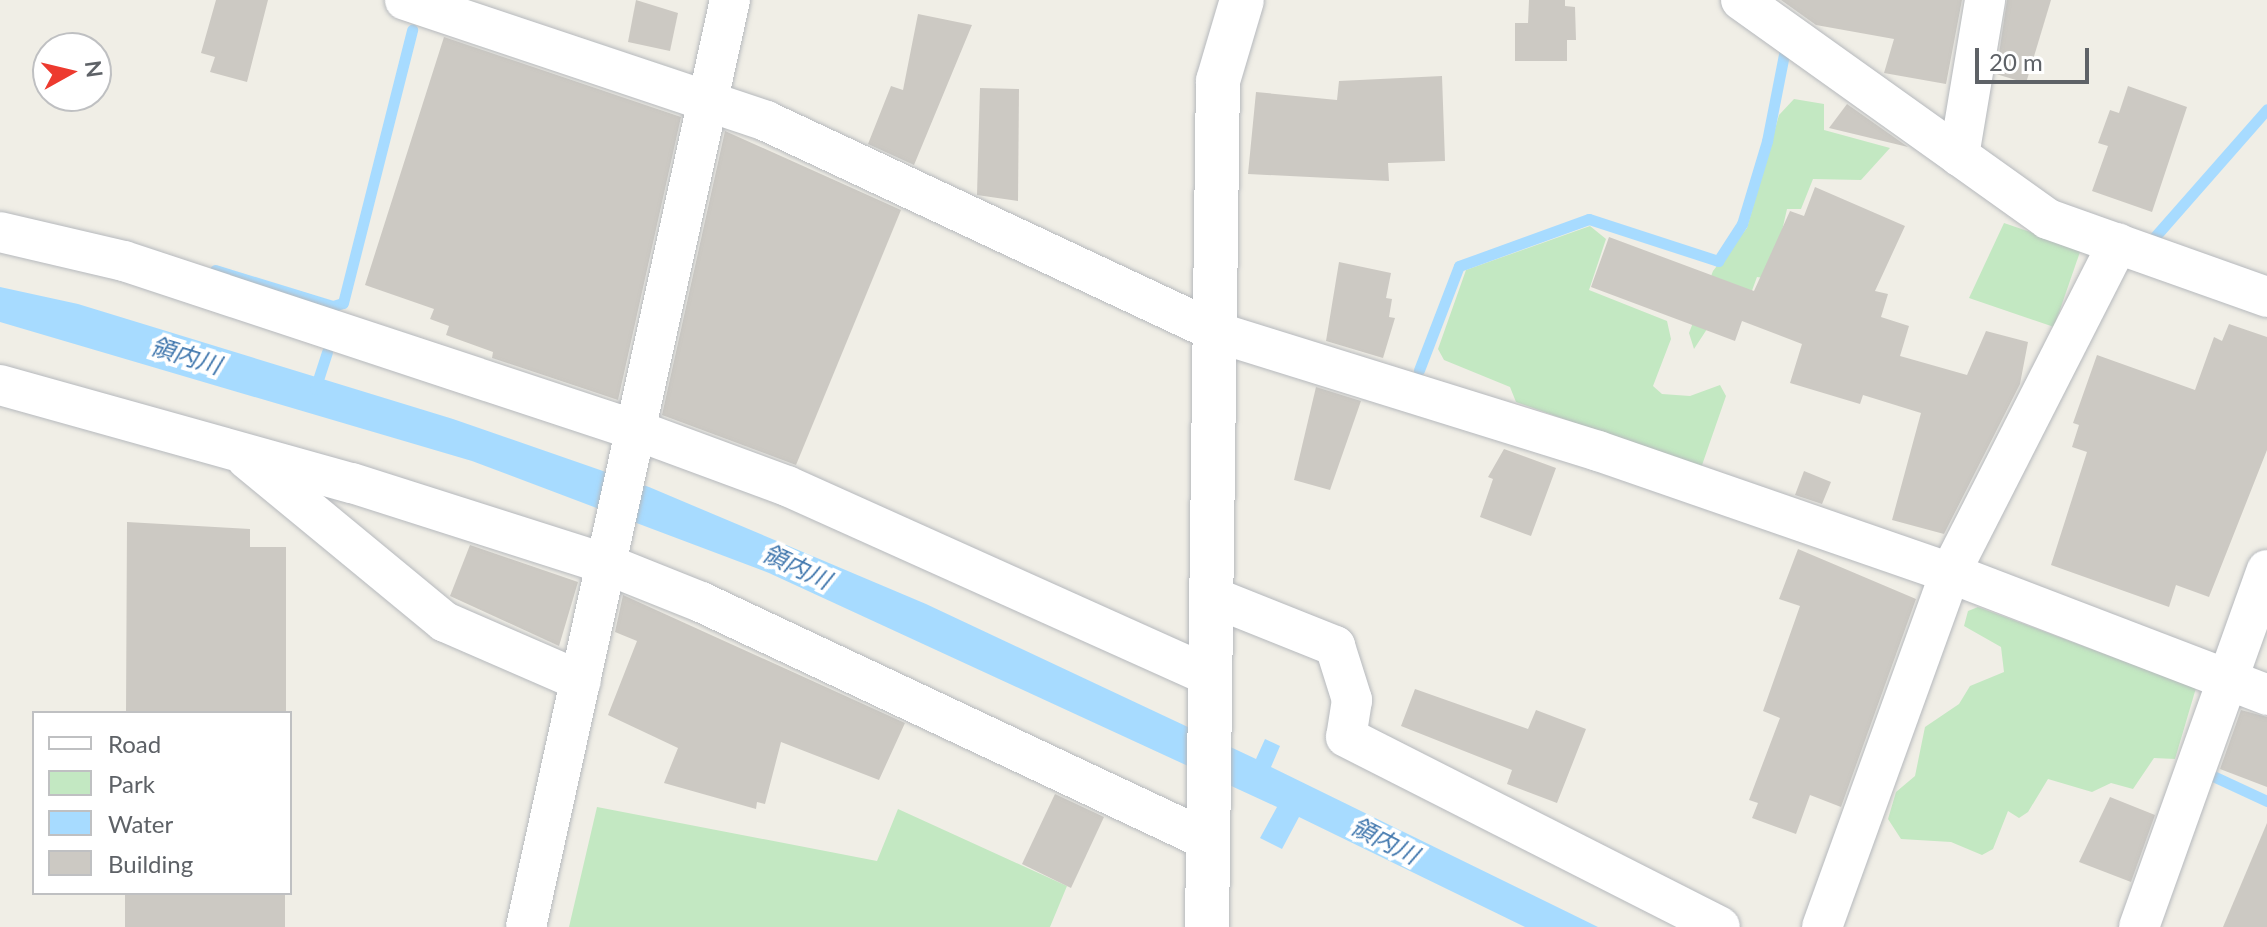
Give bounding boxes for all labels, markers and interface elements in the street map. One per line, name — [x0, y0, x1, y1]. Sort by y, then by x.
north arrow — [32, 32, 112, 112]
scale bar — [1979, 32, 2093, 82]
text: 20 m — [1989, 47, 2043, 76]
text: N — [80, 59, 109, 79]
water label: 領内川 — [147, 331, 225, 379]
water label: 領内川 — [758, 538, 836, 594]
legend — [32, 711, 292, 895]
text: Road — [108, 729, 161, 758]
text: Park — [108, 769, 155, 798]
text: Water — [108, 809, 173, 838]
water label: 領内川 — [1346, 811, 1424, 869]
text: Building — [108, 849, 193, 878]

